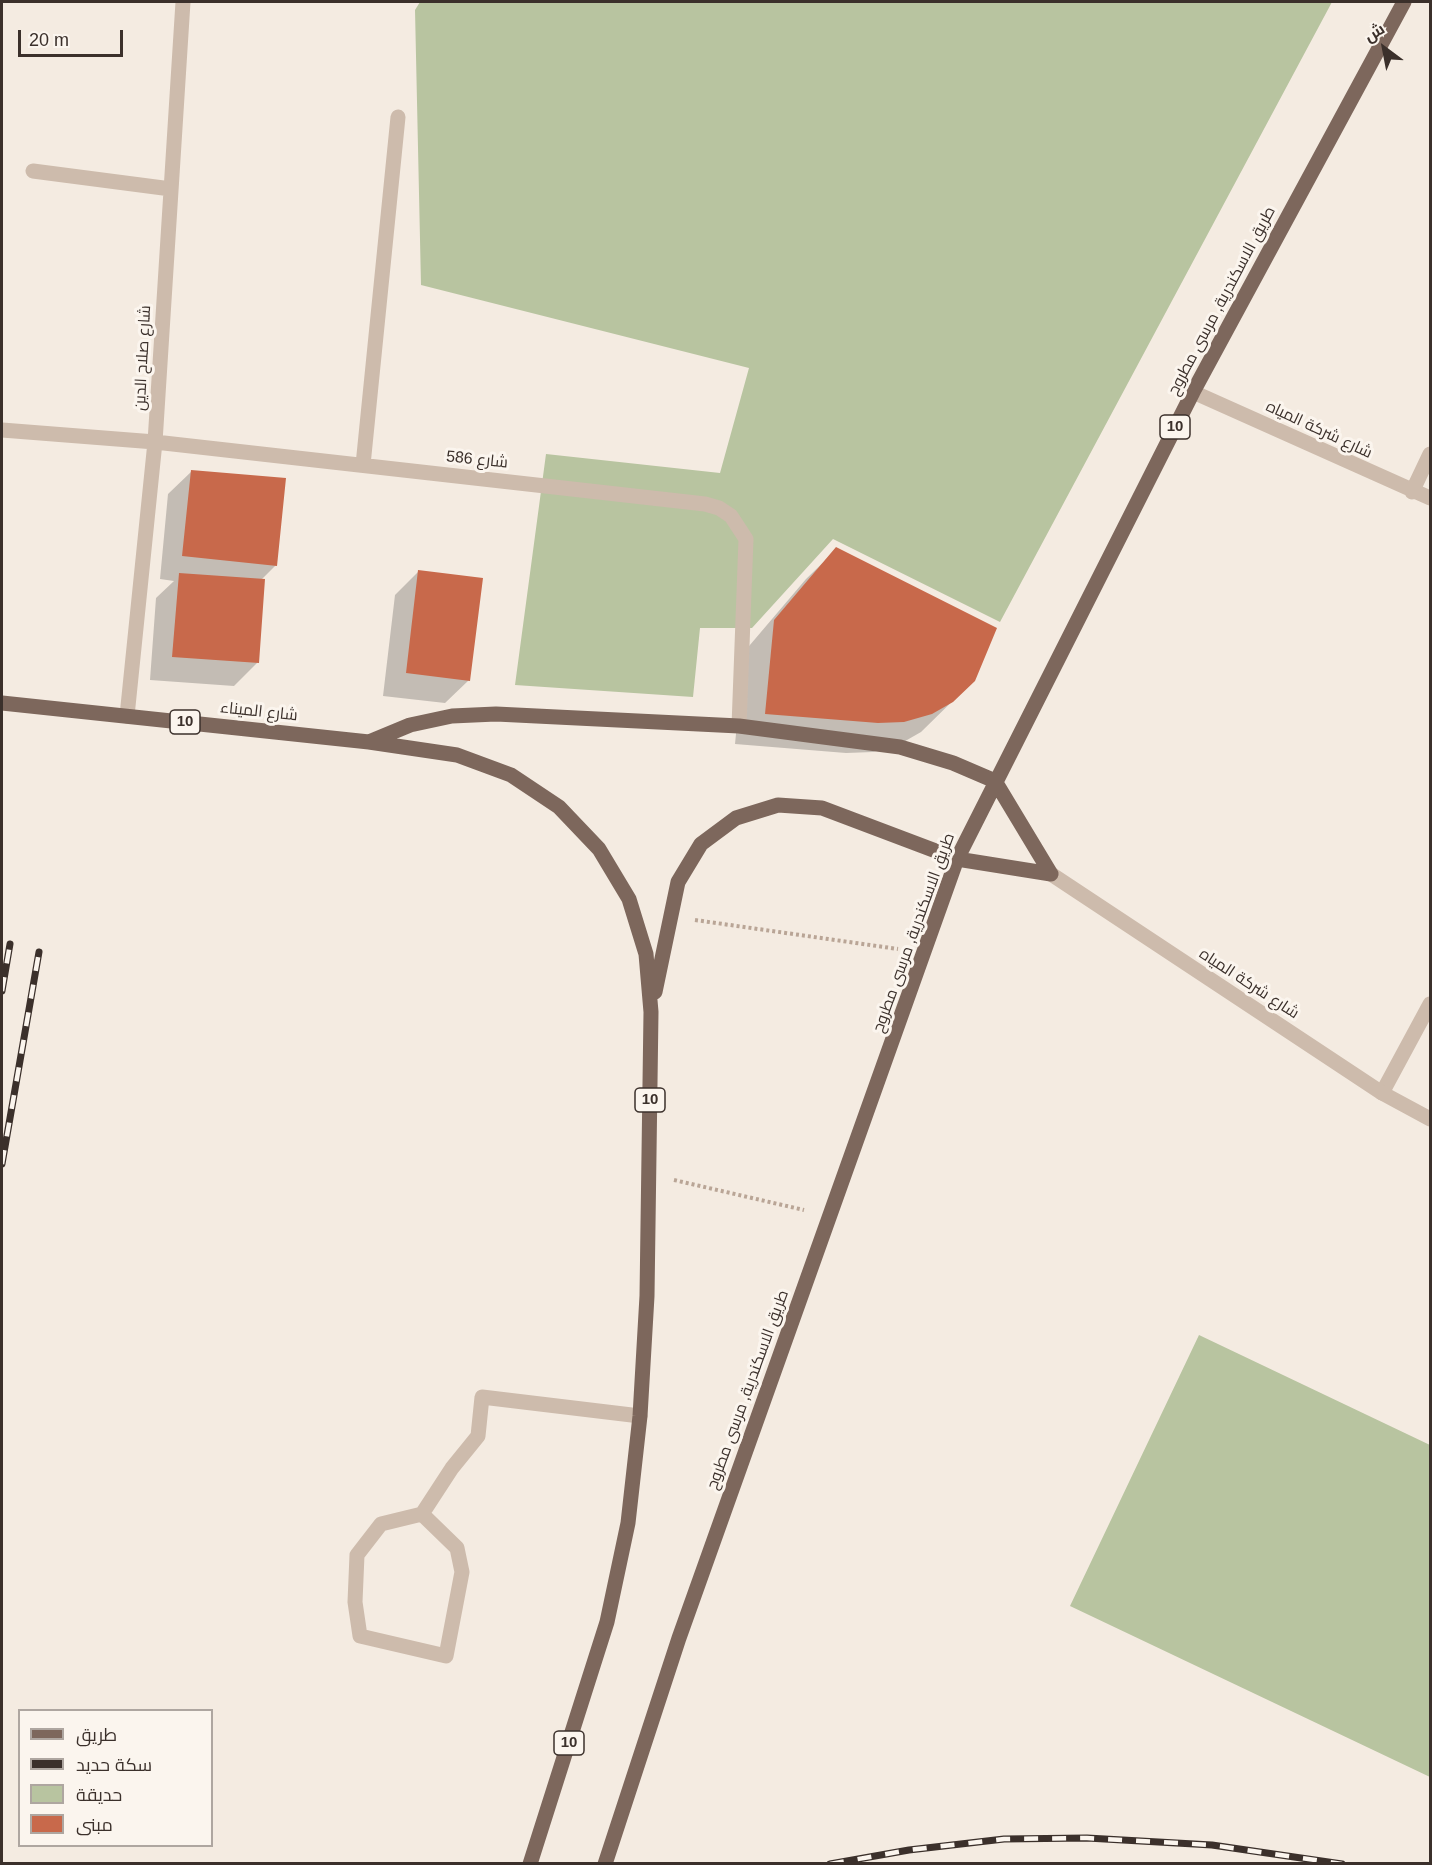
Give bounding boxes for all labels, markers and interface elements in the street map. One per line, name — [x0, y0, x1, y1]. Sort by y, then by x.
scale bar — [21, 18, 126, 56]
north arrow — [1354, 18, 1414, 78]
text: ش — [1361, 20, 1387, 45]
text: 20 m — [29, 30, 69, 50]
street label: طريق الاسكندرية, مرسى مطروح — [1164, 203, 1280, 399]
street label: شارع صلاح الدين — [131, 305, 155, 411]
street label: شارع شركة المياه — [1263, 397, 1375, 463]
road number: 10 — [1160, 415, 1190, 439]
street label: شارع 586 — [445, 447, 509, 473]
street label: شارع الميناء — [219, 698, 299, 726]
road number: 10 — [170, 710, 200, 734]
street label: طريق الاسكندرية, مرسى مطروح — [869, 831, 959, 1035]
street label: شارع شركة المياه — [1195, 945, 1303, 1023]
road number: 10 — [635, 1088, 665, 1112]
street label: طريق الاسكندرية, مرسى مطروح — [703, 1288, 793, 1492]
legend — [18, 1709, 213, 1847]
text: طريق — [76, 1725, 117, 1745]
road number: 10 — [554, 1731, 584, 1755]
text: سكة حديد — [76, 1755, 152, 1775]
text: حديقة — [76, 1785, 122, 1805]
text: مبنى — [76, 1815, 113, 1835]

